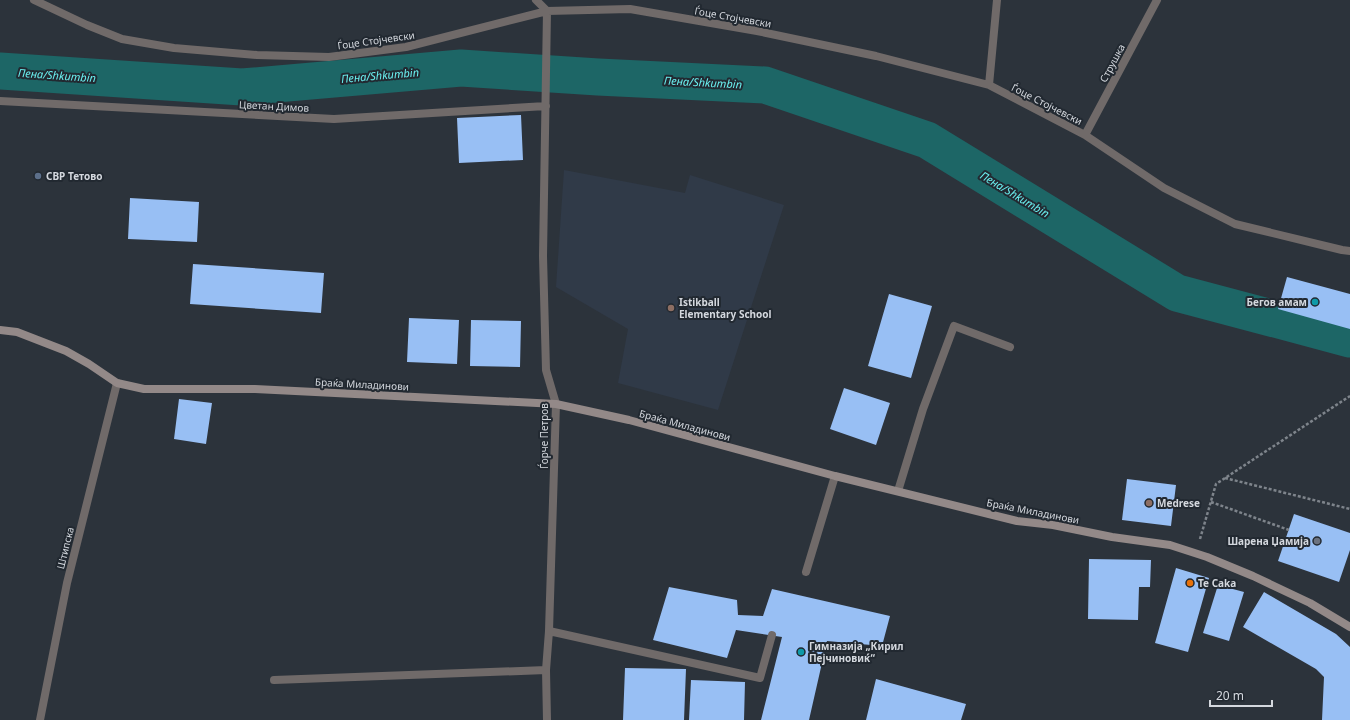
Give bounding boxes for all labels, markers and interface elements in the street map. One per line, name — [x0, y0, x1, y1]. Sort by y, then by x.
street label: Ѓоце Стојчевски — [693, 3, 773, 31]
street label: Ѓоце Стојчевски — [336, 28, 416, 52]
street label: Струшка — [1096, 41, 1128, 85]
water label: Пена/Shkumbin — [340, 64, 420, 86]
water label: Пена/Shkumbin — [18, 65, 96, 85]
water label: Пена/Shkumbin — [664, 72, 742, 92]
street label: Ѓоце Стојчевски — [1009, 80, 1085, 128]
street label: Цветан Димов — [239, 97, 310, 115]
water label: Пена/Shkumbin — [978, 167, 1052, 221]
place label: СВР Тетово — [46, 169, 102, 183]
marker: СВР Тетово — [33, 171, 43, 181]
place label: Istikball Elementary School — [679, 295, 772, 321]
place label: Бегов амам — [1247, 295, 1307, 309]
marker: Бегов амам — [1310, 297, 1320, 307]
marker: Istikball Elementary School — [666, 303, 676, 313]
street label: Браќа Миладинови — [315, 375, 409, 393]
street label: Ѓорче Петров — [537, 403, 551, 469]
street label: Браќа Миладинови — [638, 406, 732, 444]
street label: Браќа Миладинови — [986, 495, 1080, 527]
place label: Medrese — [1157, 496, 1200, 510]
marker: Medrese — [1144, 498, 1154, 508]
street label: Штипска — [53, 526, 77, 570]
place label: Шарена Џамија — [1227, 534, 1309, 548]
marker: Шарена Џамија — [1312, 536, 1322, 546]
place label: Te Caka — [1198, 576, 1236, 590]
marker: Te Caka — [1185, 578, 1195, 588]
place label: Гимназија „Кирил Пејчиновиќ“ — [809, 639, 904, 665]
marker: Гимназија „Кирил Пејчиновиќ“ — [796, 647, 806, 657]
scale bar — [1210, 682, 1272, 708]
text: 20 m — [1216, 687, 1244, 704]

